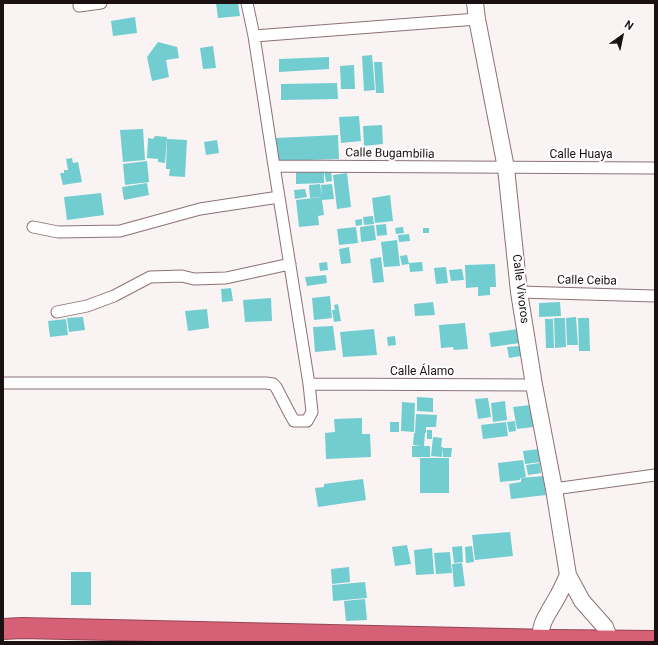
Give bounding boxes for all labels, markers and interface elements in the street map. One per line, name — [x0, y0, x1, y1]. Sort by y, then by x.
north arrow — [602, 16, 642, 56]
text: N — [622, 18, 636, 33]
street label: Calle Bugambilia — [345, 146, 435, 162]
street label: Calle Huaya — [549, 148, 613, 162]
street label: Calle Vivoros — [509, 254, 531, 324]
street label: Calle Ceiba — [557, 273, 617, 289]
street label: Calle Álamo — [390, 365, 454, 379]

